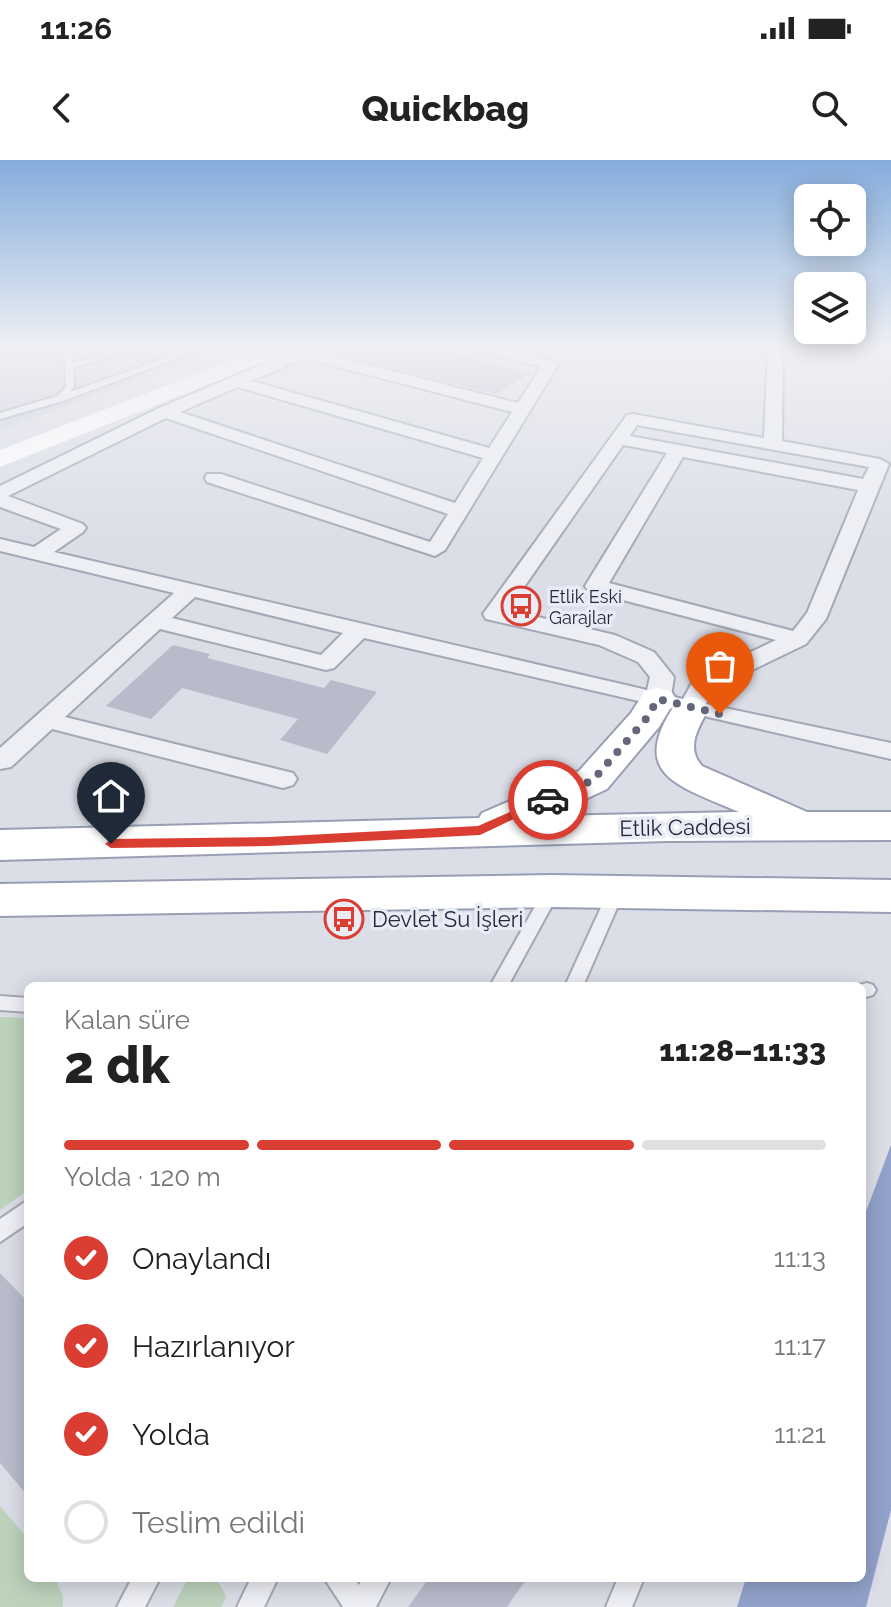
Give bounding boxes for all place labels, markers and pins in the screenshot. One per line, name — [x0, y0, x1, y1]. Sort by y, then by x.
bus stop icon: Etlik Eski Garajlar — [500, 585, 542, 627]
place label: Etlik Eski Garajlar — [549, 586, 622, 628]
pin — [686, 632, 754, 714]
pin — [77, 762, 145, 844]
bus stop icon: Devlet Su İşleri — [323, 898, 365, 940]
place label: Devlet Su İşleri — [372, 906, 523, 932]

